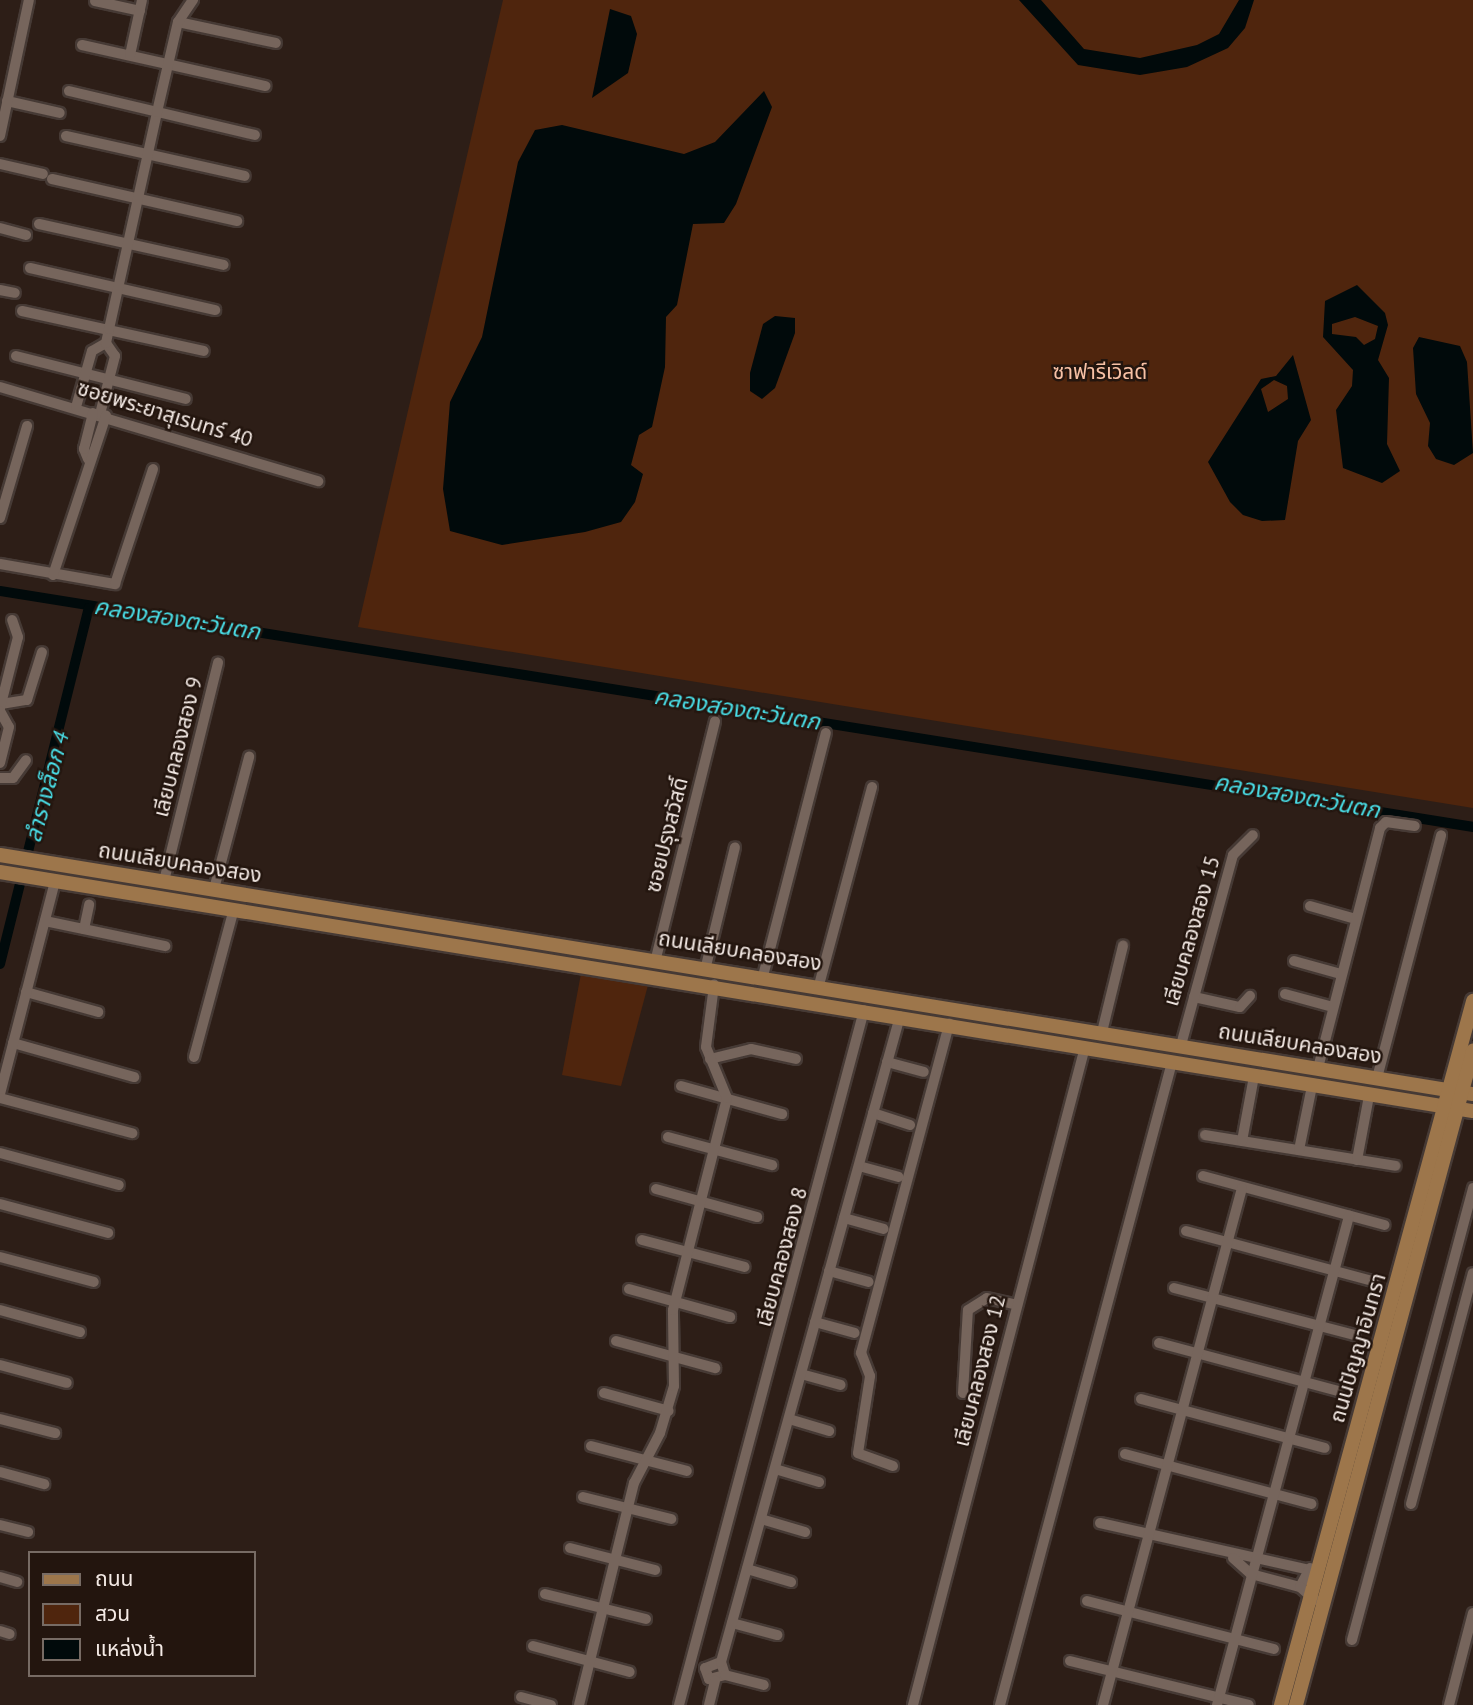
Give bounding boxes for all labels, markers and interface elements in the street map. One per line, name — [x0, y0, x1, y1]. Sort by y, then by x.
park label: ซาฟารีเวิลด์ — [1053, 359, 1147, 385]
street label: ซอยพระยาสุเรนทร์ 40 — [74, 375, 256, 453]
water label: คลองสองตะวันตก — [92, 592, 262, 646]
street label: เลียบคลองสอง 9 — [148, 674, 208, 820]
water label: คลองสองตะวันตก — [652, 682, 822, 736]
water label: ลำรางล็อก 4 — [19, 729, 75, 845]
water label: คลองสองตะวันตก — [1212, 768, 1382, 824]
street label: ซอยปรุงสวัสดิ์ — [641, 775, 693, 895]
street label: ถนนเลียบคลองสอง — [97, 838, 263, 888]
street label: เลียบคลองสอง 15 — [1159, 853, 1225, 1009]
street label: ถนนเลียบคลองสอง — [657, 926, 823, 976]
street label: ถนนเลียบคลองสอง — [1217, 1019, 1383, 1069]
street label: เลียบคลองสอง 8 — [751, 1184, 813, 1330]
street label: ถนนปัญญาอินทรา — [1325, 1270, 1391, 1426]
street label: เลียบคลองสอง 12 — [949, 1293, 1011, 1449]
legend — [28, 1551, 256, 1677]
text: ถนน — [95, 1565, 133, 1592]
text: สวน — [95, 1600, 130, 1627]
text: แหล่งน้ำ — [95, 1635, 164, 1662]

